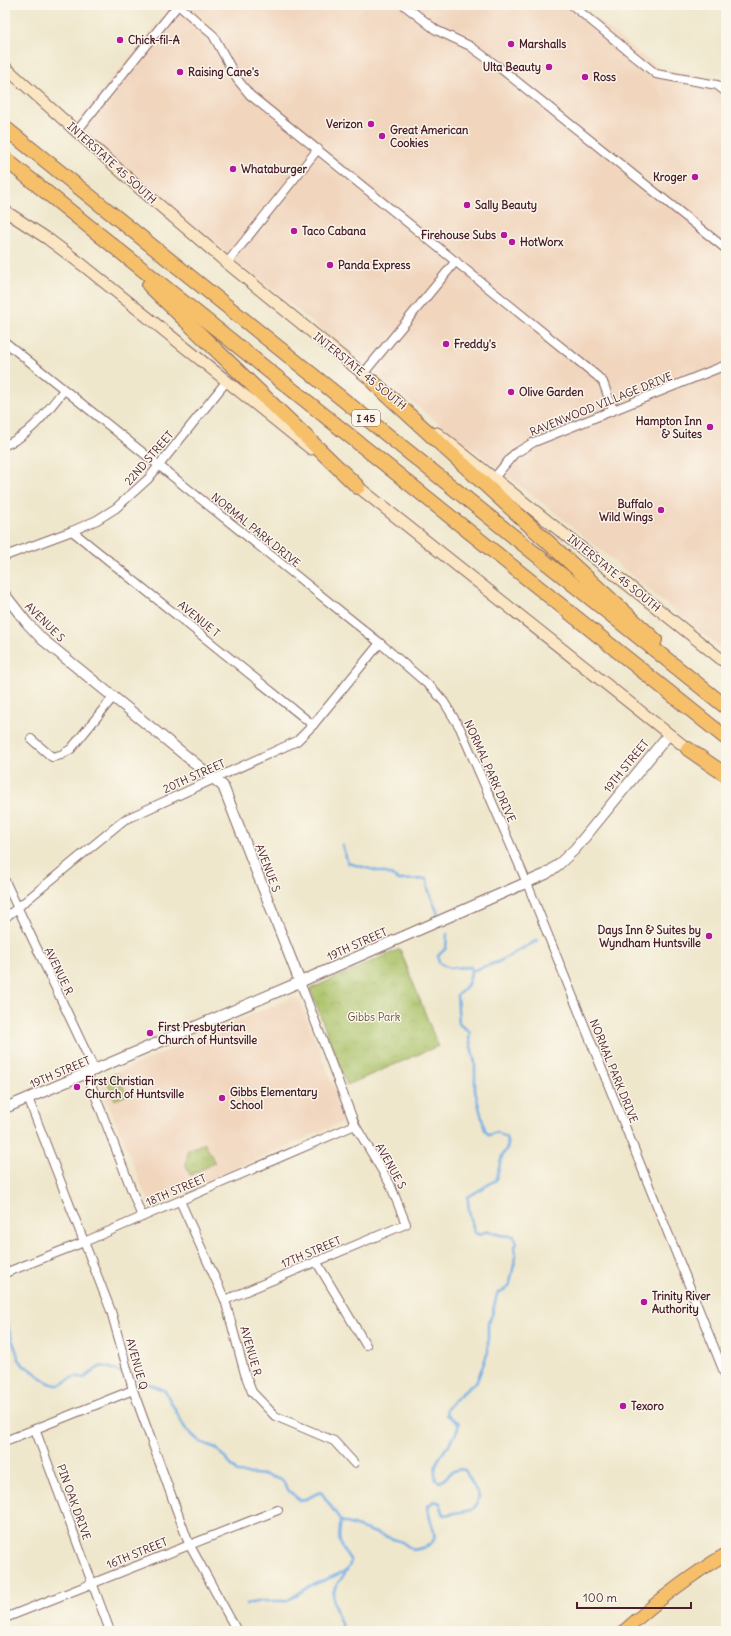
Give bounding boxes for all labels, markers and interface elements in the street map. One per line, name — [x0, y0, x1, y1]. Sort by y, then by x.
place label: Chick-fil-A — [128, 33, 180, 47]
marker: Chick-fil-A — [115, 35, 125, 45]
place label: Marshalls — [519, 37, 566, 51]
marker: Marshalls — [506, 39, 516, 49]
place label: Ulta Beauty — [483, 60, 541, 75]
marker: Ulta Beauty — [544, 62, 554, 72]
place label: Raising Cane's — [188, 65, 259, 80]
marker: Raising Cane's — [175, 67, 185, 77]
place label: Ross — [593, 70, 616, 84]
marker: Ross — [580, 72, 590, 82]
place label: Verizon — [326, 117, 364, 131]
street label: INTERSTATE 45 SOUTH — [64, 119, 160, 207]
marker: Verizon — [366, 119, 376, 129]
place label: Great American Cookies — [390, 123, 469, 150]
marker: Great American Cookies — [377, 131, 387, 141]
place label: Whataburger — [241, 162, 308, 177]
marker: Whataburger — [228, 164, 238, 174]
place label: Kroger — [653, 170, 687, 185]
marker: Kroger — [690, 172, 700, 182]
place label: Sally Beauty — [475, 198, 537, 213]
marker: Sally Beauty — [462, 200, 472, 210]
place label: Taco Cabana — [302, 224, 367, 238]
marker: Taco Cabana — [289, 226, 299, 236]
place label: Firehouse Subs — [421, 228, 496, 242]
marker: Firehouse Subs — [499, 230, 509, 240]
place label: HotWorx — [520, 235, 564, 249]
marker: HotWorx — [507, 237, 517, 247]
place label: Panda Express — [338, 258, 411, 273]
marker: Panda Express — [325, 260, 335, 270]
street label: INTERSTATE 45 SOUTH — [311, 329, 409, 413]
place label: Freddy's — [454, 337, 496, 352]
marker: Freddy's — [441, 339, 451, 349]
street label: RAVENWOOD VILLAGE DRIVE — [528, 369, 674, 439]
place label: Olive Garden — [519, 385, 584, 399]
marker: Olive Garden — [506, 387, 516, 397]
road number: I 45 — [352, 410, 380, 426]
place label: Hampton Inn & Suites — [636, 414, 703, 441]
marker: Hampton Inn & Suites — [705, 422, 715, 432]
street label: 22ND STREET — [122, 428, 177, 488]
street label: NORMAL PARK DRIVE — [209, 490, 303, 570]
place label: Buffalo Wild Wings — [599, 497, 653, 525]
marker: Buffalo Wild Wings — [656, 505, 666, 515]
street label: INTERSTATE 45 SOUTH — [565, 531, 663, 615]
street label: AVENUE T — [175, 598, 223, 640]
street label: AVENUE S — [22, 599, 68, 645]
street label: NORMAL PARK DRIVE — [461, 718, 519, 824]
street label: 19TH STREET — [600, 736, 652, 795]
street label: 20TH STREET — [161, 756, 228, 796]
street label: AVENUE S — [252, 842, 284, 894]
place label: Days Inn & Suites by Wyndham Huntsville — [598, 923, 701, 951]
street label: 19TH STREET — [325, 924, 389, 963]
marker: Days Inn & Suites by Wyndham Huntsville — [704, 931, 714, 941]
street label: AVENUE R — [41, 945, 77, 997]
park label: Gibbs Park — [348, 1010, 401, 1024]
street label: NORMAL PARK DRIVE — [587, 1017, 641, 1125]
place label: First Presbyterian Church of Huntsville — [158, 1020, 257, 1047]
marker: First Presbyterian Church of Huntsville — [145, 1028, 155, 1038]
street label: 19TH STREET — [28, 1053, 93, 1091]
place label: First Christian Church of Huntsville — [85, 1074, 184, 1101]
marker: First Christian Church of Huntsville — [72, 1082, 82, 1092]
place label: Gibbs Elementary School — [230, 1085, 318, 1112]
marker: Gibbs Elementary School — [217, 1093, 227, 1103]
street label: AVENUE S — [373, 1141, 409, 1191]
street label: 18TH STREET — [144, 1171, 209, 1209]
street label: 17TH STREET — [279, 1233, 343, 1271]
place label: Trinity River Authority — [652, 1289, 711, 1317]
marker: Trinity River Authority — [639, 1297, 649, 1307]
street label: AVENUE R — [237, 1324, 265, 1378]
street label: AVENUE Q — [123, 1337, 151, 1391]
place label: Texoro — [631, 1399, 664, 1413]
marker: Texoro — [618, 1401, 628, 1411]
street label: PIN OAK DRIVE — [54, 1462, 94, 1542]
street label: 16TH STREET — [104, 1534, 170, 1572]
scale bar — [577, 1584, 691, 1610]
text: 100 m — [583, 1590, 617, 1605]

